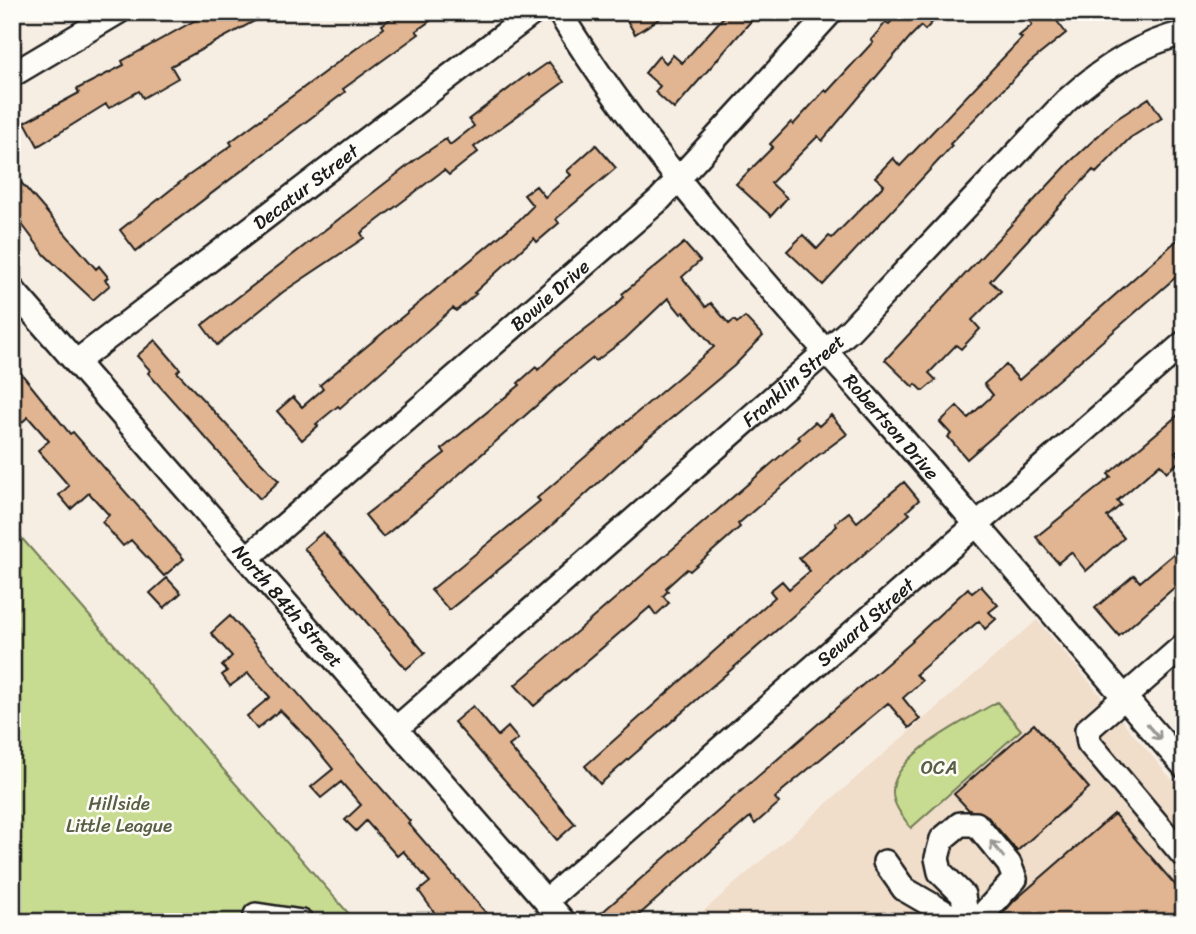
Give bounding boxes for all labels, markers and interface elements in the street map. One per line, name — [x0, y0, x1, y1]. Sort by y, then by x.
street label: Decatur Street — [246, 135, 367, 239]
street label: Bowie Drive — [502, 251, 598, 340]
street label: Franklin Street — [734, 326, 852, 435]
street label: Robertson Drive — [835, 366, 948, 488]
street label: North 84th Street — [224, 536, 351, 675]
street label: Seward Street — [809, 569, 923, 675]
one-way arrow — [1146, 723, 1162, 741]
park label: OCA — [921, 751, 957, 784]
park label: Hillside Little League — [66, 787, 172, 842]
one-way arrow — [989, 841, 1004, 859]

